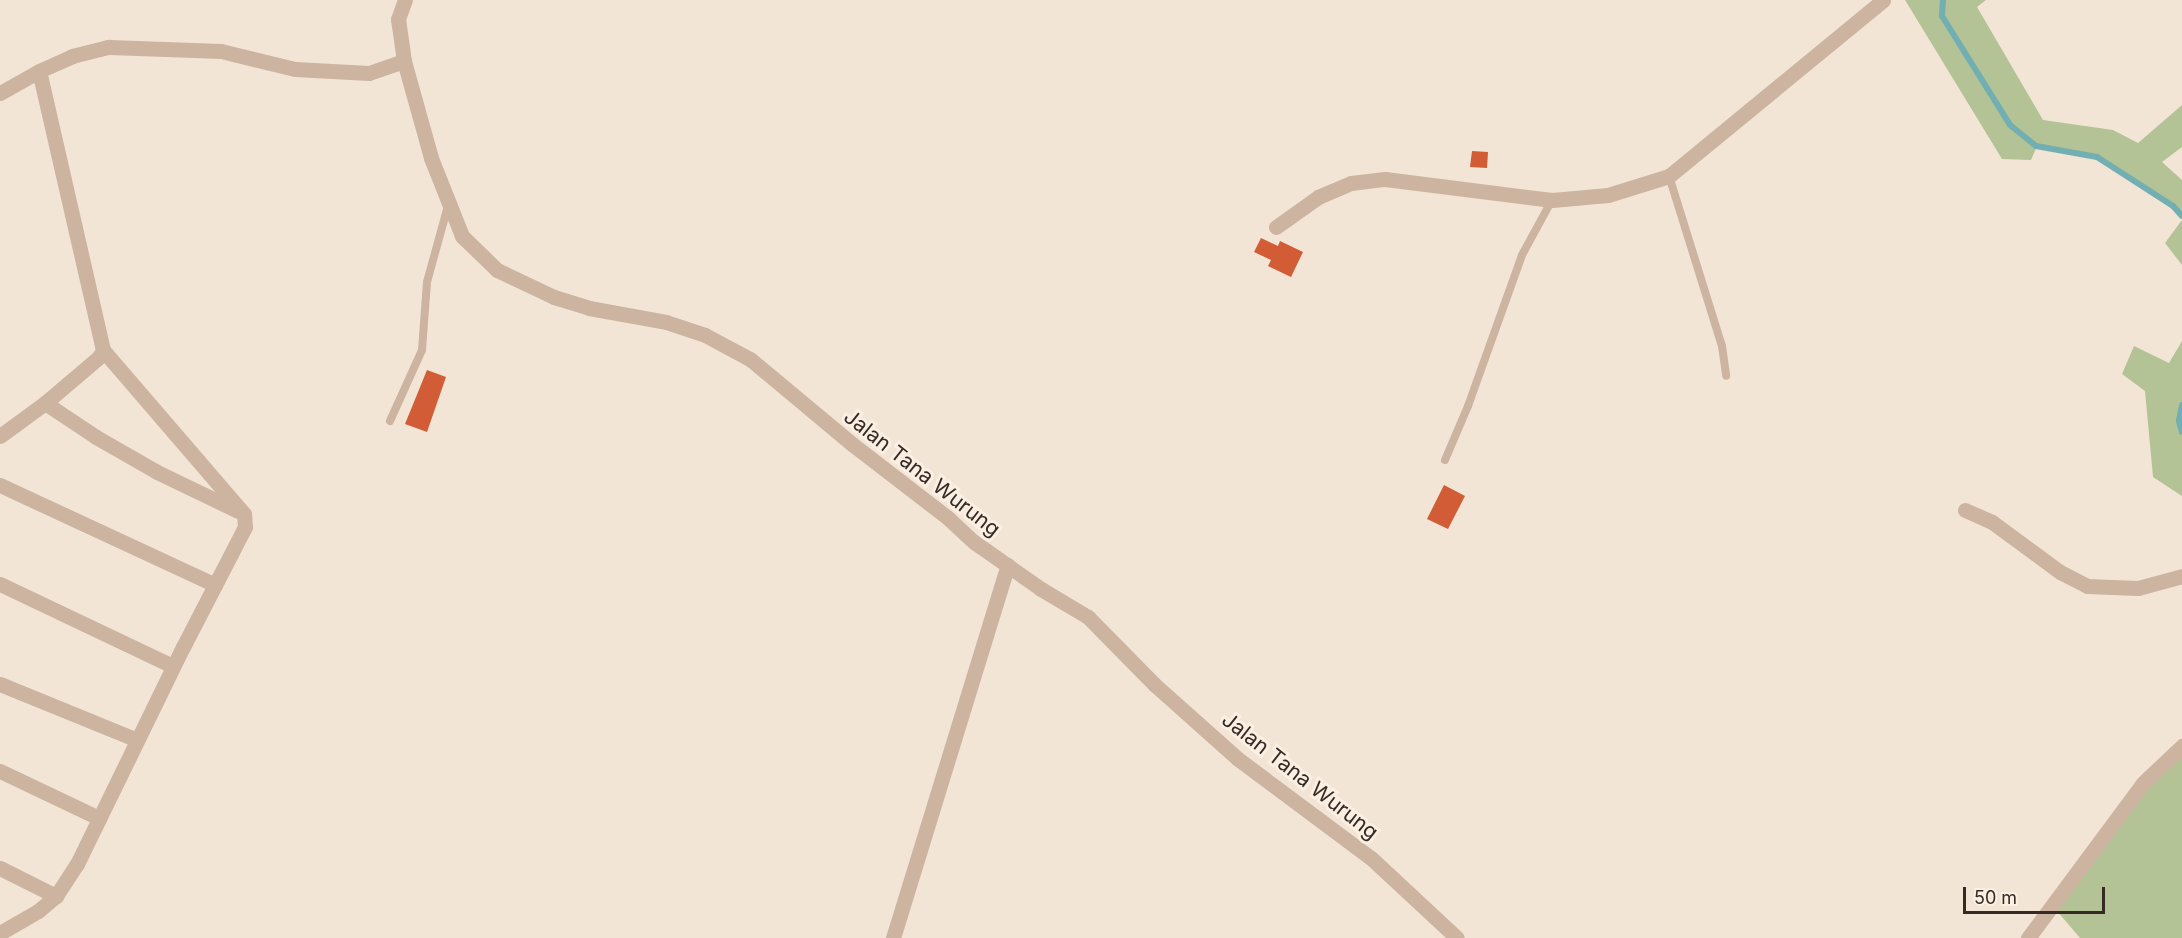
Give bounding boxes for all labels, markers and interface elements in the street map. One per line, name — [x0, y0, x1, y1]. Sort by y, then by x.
street label: Jalan Tana Wurung — [839, 404, 1005, 542]
street label: Jalan Tana Wurung — [1217, 707, 1383, 845]
scale bar — [1966, 875, 2108, 913]
text: 50 m — [1974, 887, 2017, 908]

